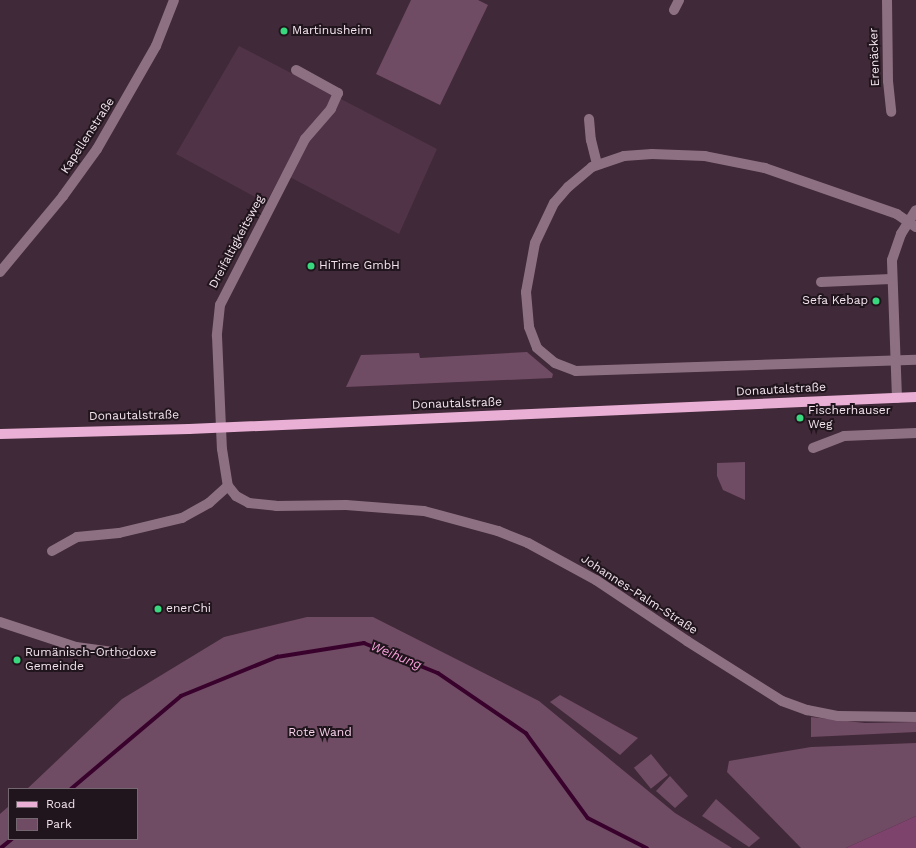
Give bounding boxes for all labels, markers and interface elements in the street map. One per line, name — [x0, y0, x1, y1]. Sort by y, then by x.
place label: Martinusheim — [292, 24, 372, 38]
marker: Martinusheim — [279, 26, 289, 36]
street label: Erenäcker — [867, 27, 883, 87]
street label: Kapellenstraße — [58, 95, 118, 177]
street label: Dreifaltigkeitsweg — [206, 193, 268, 291]
place label: HiTime GmbH — [319, 259, 400, 273]
marker: HiTime GmbH — [306, 261, 316, 271]
place label: Sefa Kebap — [802, 294, 868, 308]
marker: Sefa Kebap — [871, 296, 881, 306]
street label: Donautalstraße — [736, 380, 826, 400]
street label: Donautalstraße — [412, 395, 502, 413]
place label: Fischerhauser Weg — [808, 404, 891, 432]
street label: Donautalstraße — [89, 408, 179, 424]
marker: Fischerhauser Weg — [795, 413, 805, 423]
street label: Johannes-Palm-Straße — [578, 552, 700, 638]
place label: enerChi — [166, 602, 211, 616]
marker: enerChi — [153, 604, 163, 614]
water label: Weihung — [368, 639, 424, 673]
place label: Rumänisch-Orthodoxe Gemeinde — [25, 646, 156, 674]
marker: Rumänisch-Orthodoxe Gemeinde — [12, 655, 22, 665]
park label: Rote Wand — [288, 726, 352, 740]
legend — [8, 788, 138, 840]
text: Road — [46, 797, 75, 811]
text: Park — [46, 817, 72, 831]

